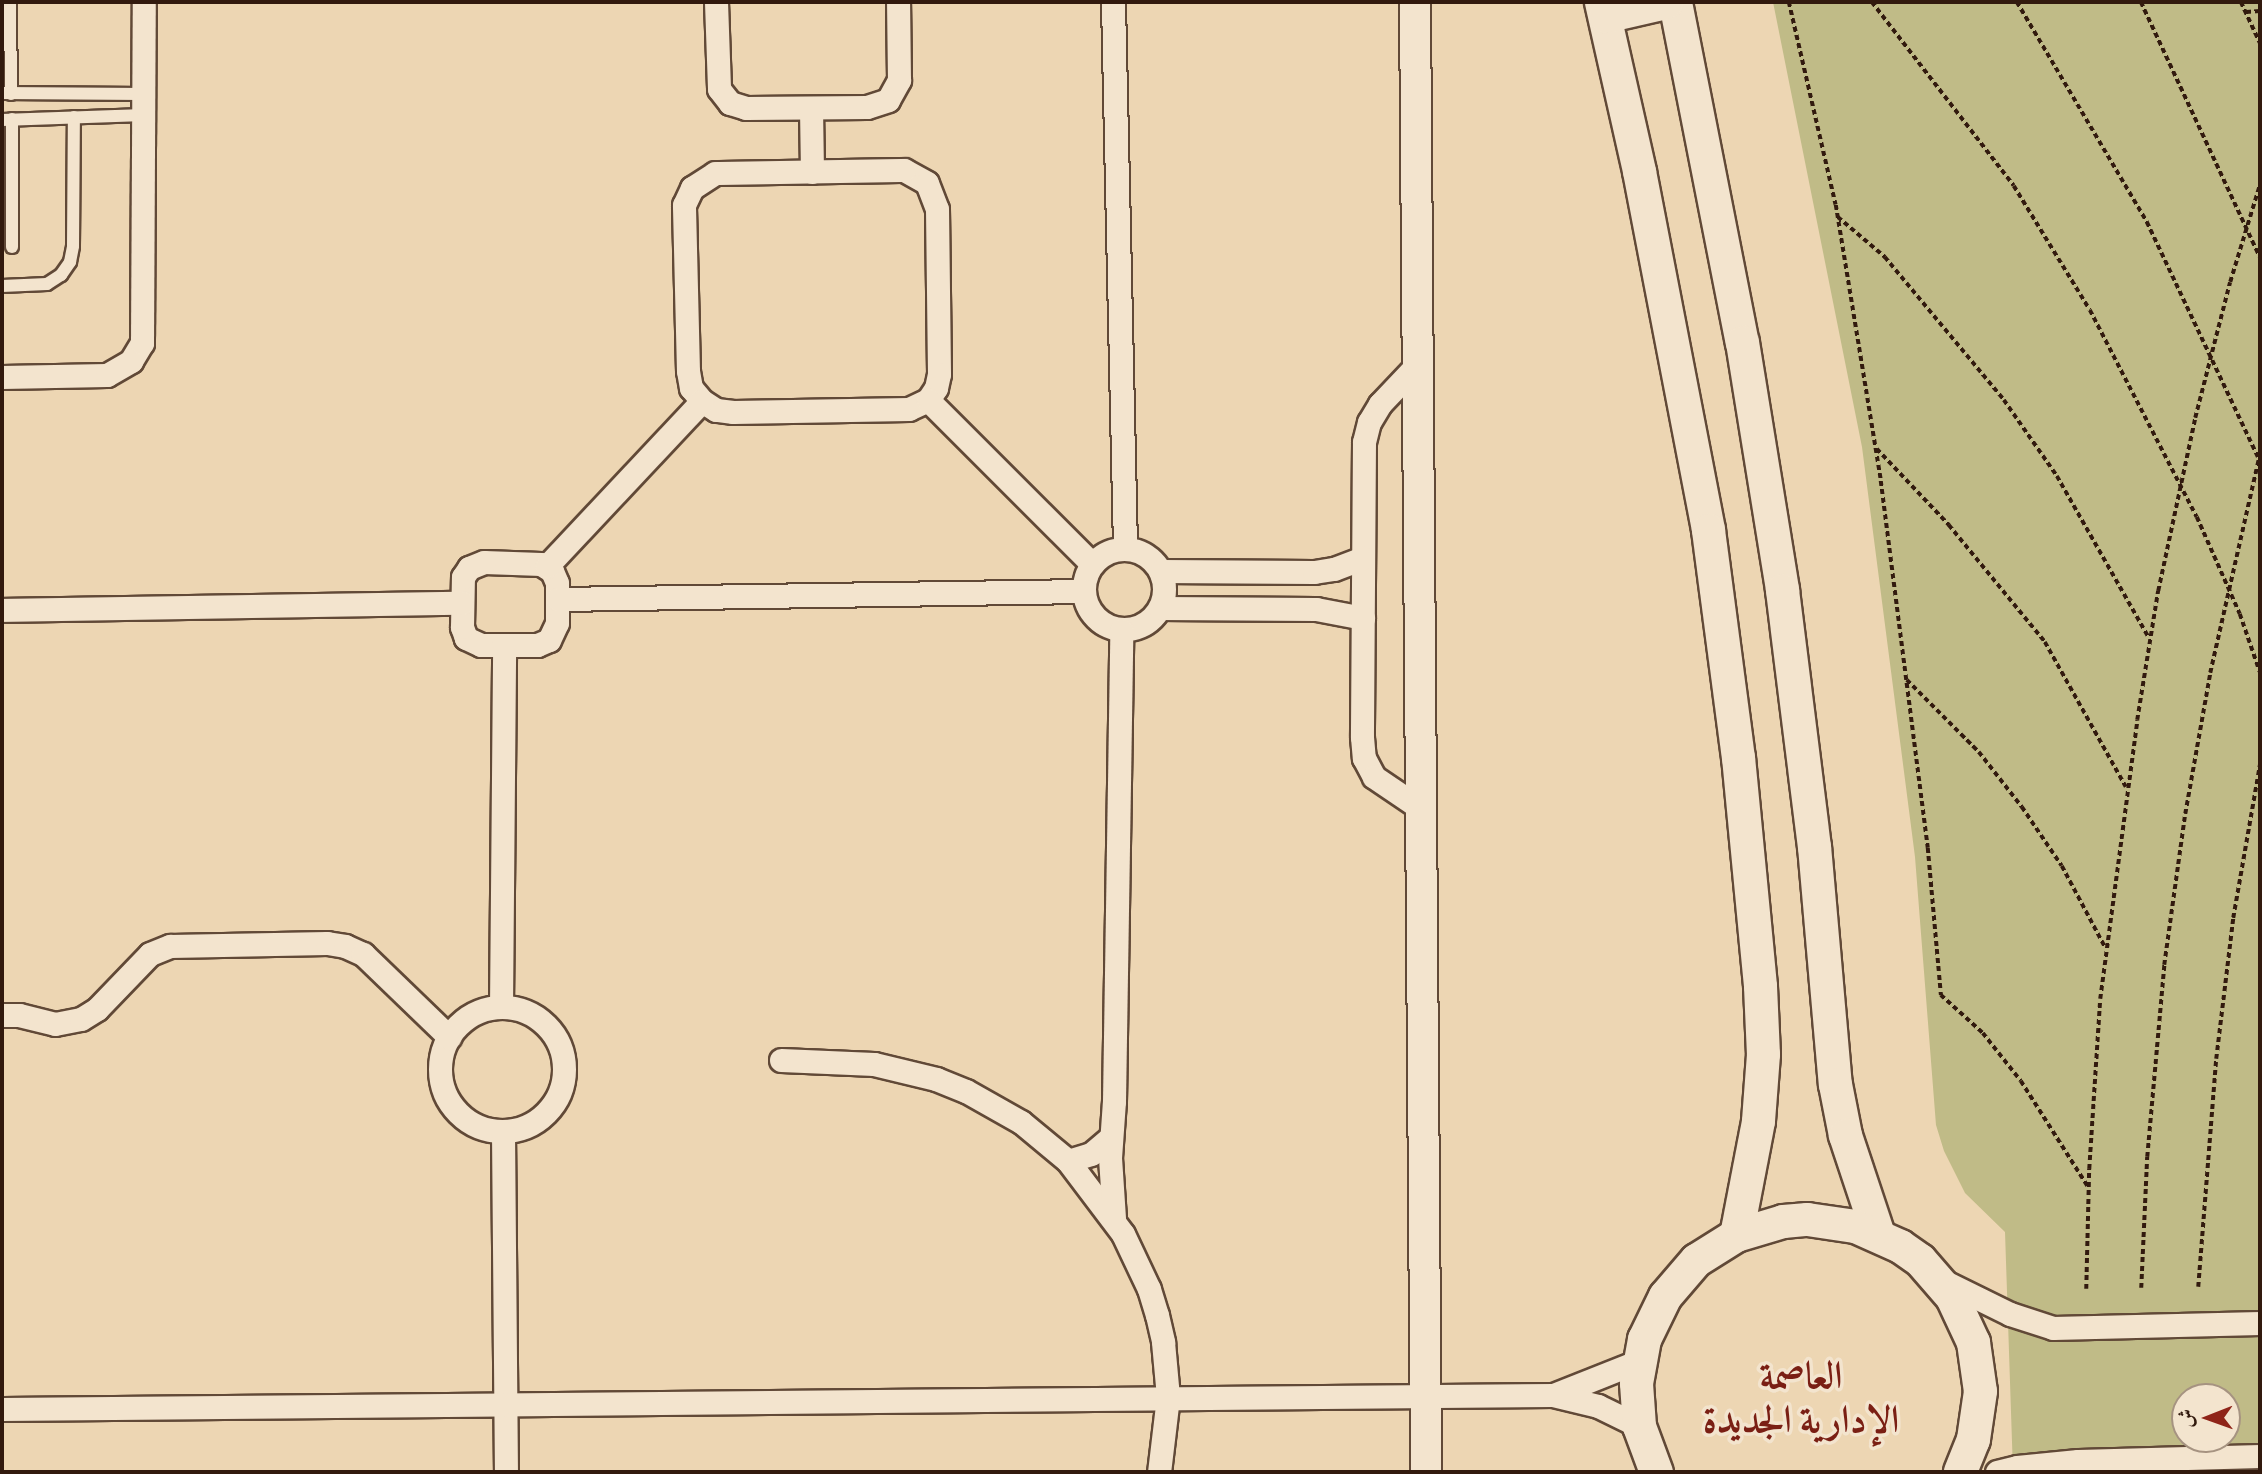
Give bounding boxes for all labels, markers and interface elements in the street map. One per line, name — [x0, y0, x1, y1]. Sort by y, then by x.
district label: العاصمة الإدارية الجديدة — [1703, 1355, 1899, 1444]
north arrow — [2171, 1383, 2241, 1453]
text: ش — [2175, 1409, 2198, 1428]

